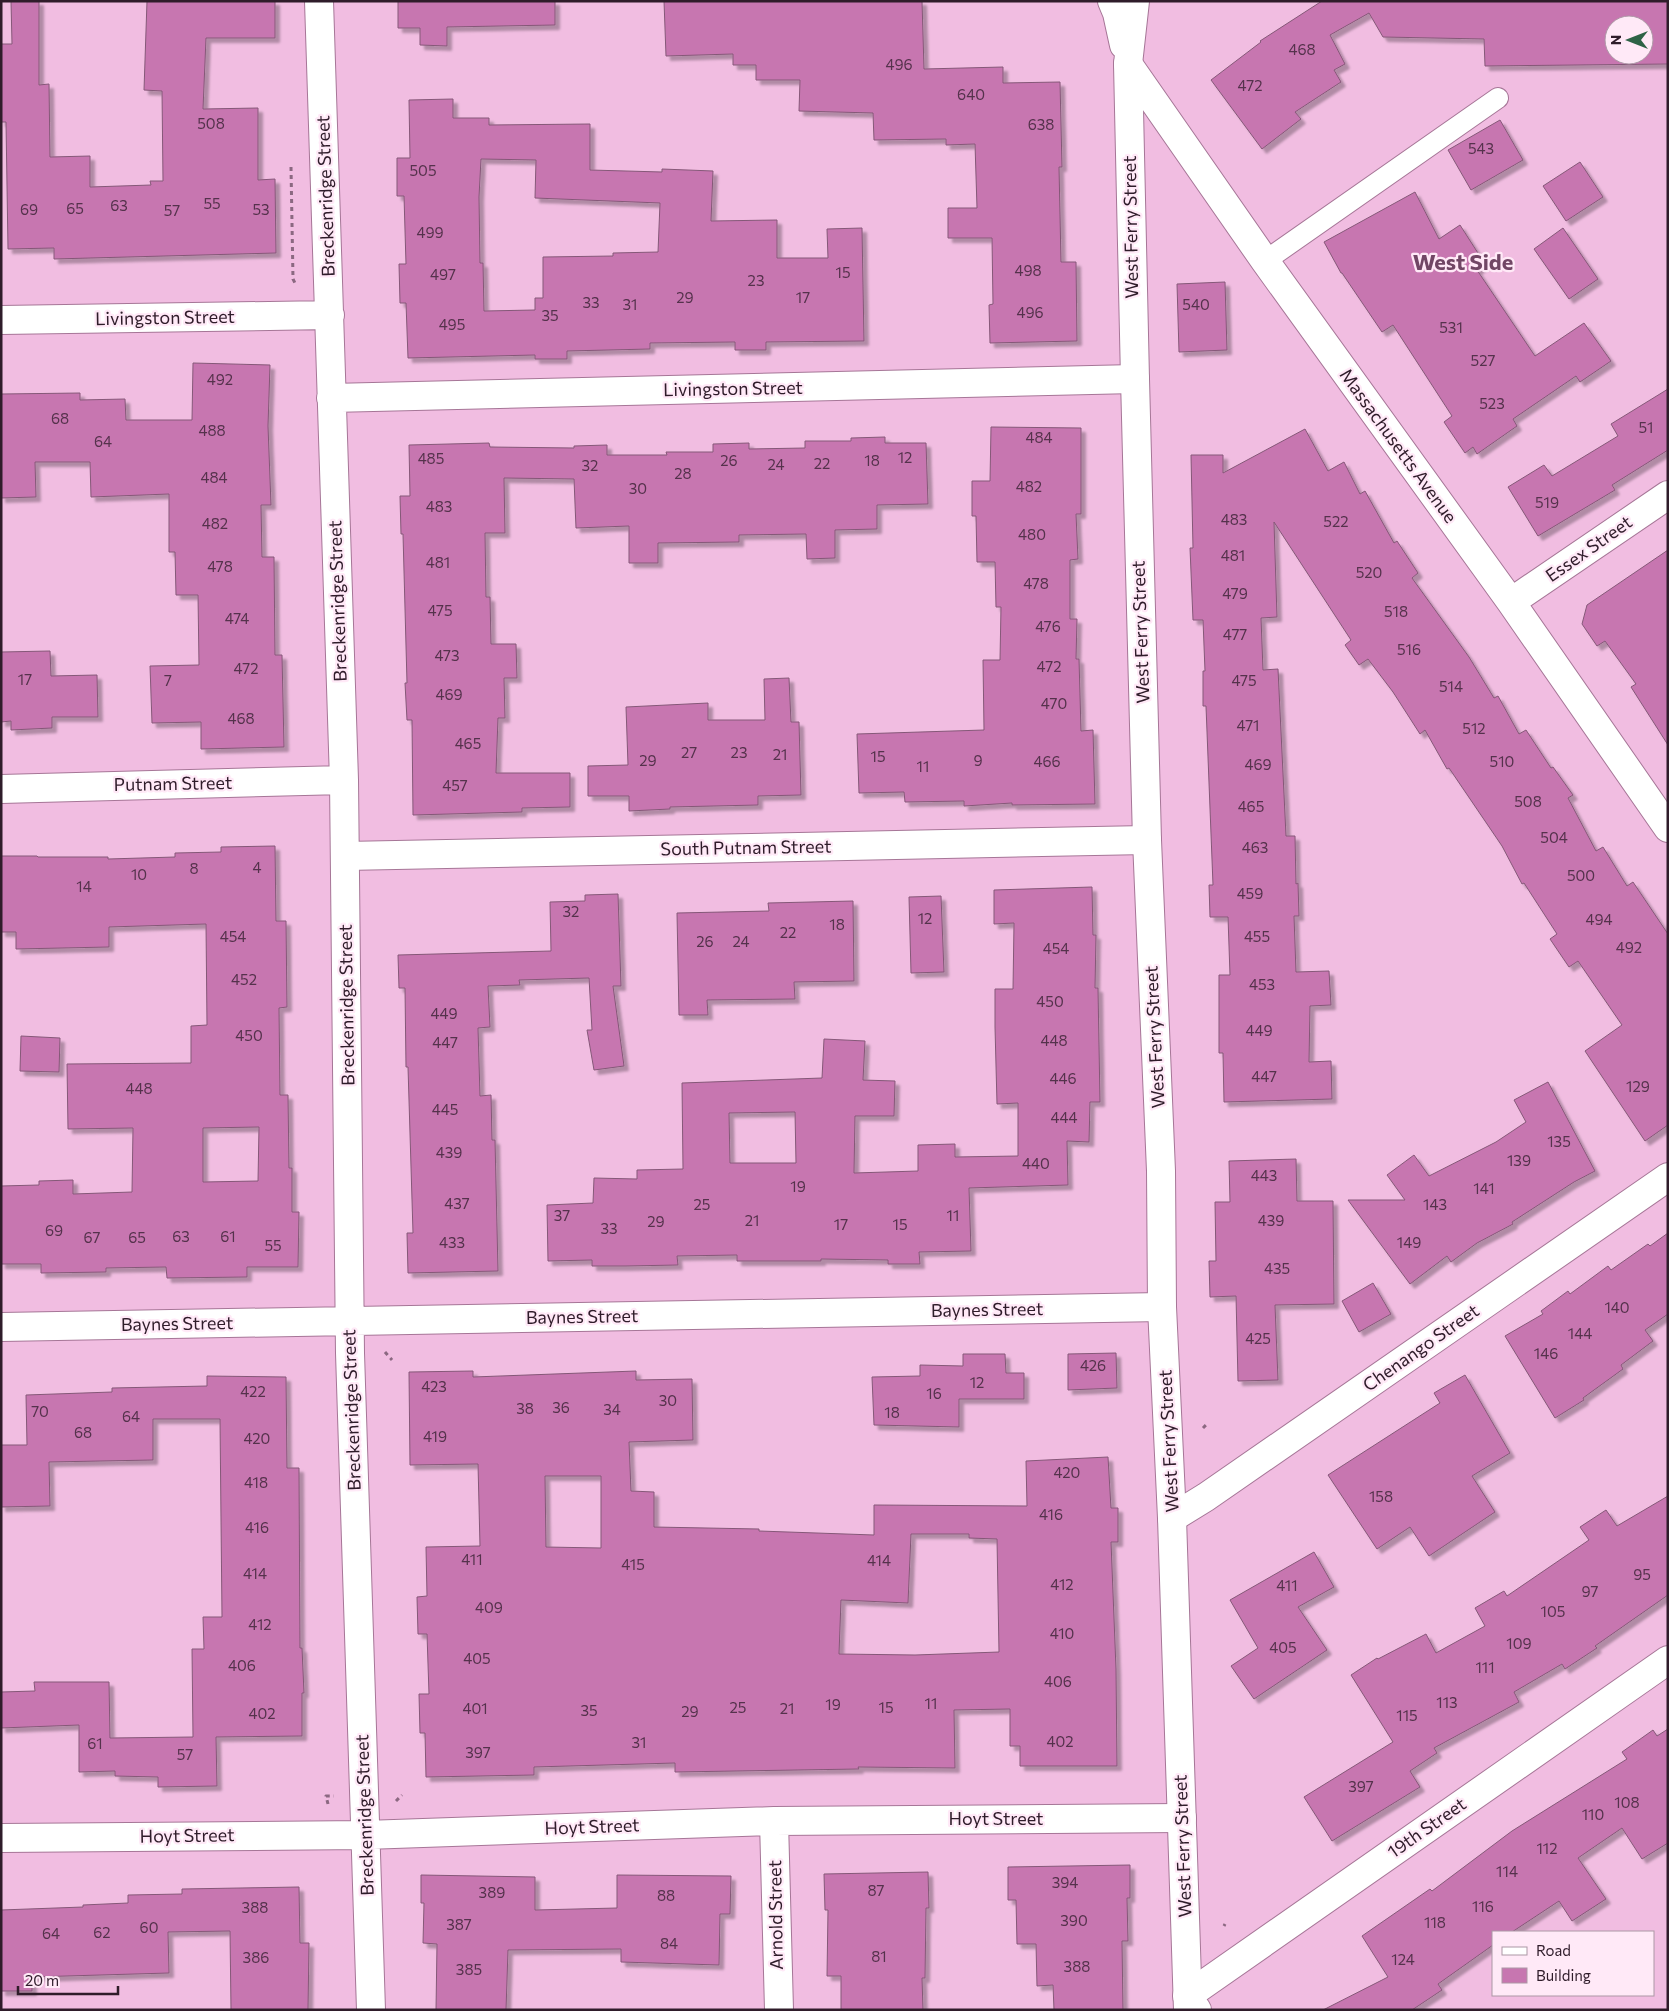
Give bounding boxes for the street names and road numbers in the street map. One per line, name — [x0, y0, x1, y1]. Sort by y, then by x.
street label: Breckenridge Street — [311, 115, 339, 277]
street label: West Ferry Street — [1118, 155, 1142, 299]
street label: Livingston Street — [95, 305, 235, 329]
street label: Massachusetts Avenue — [1335, 364, 1462, 527]
street label: Livingston Street — [663, 376, 803, 400]
street label: Essex Street — [1541, 510, 1636, 586]
street label: Breckenridge Street — [323, 520, 351, 682]
street label: West Ferry Street — [1127, 560, 1153, 704]
street label: Putnam Street — [114, 771, 232, 795]
street label: South Putnam Street — [660, 835, 832, 859]
street label: Breckenridge Street — [334, 924, 358, 1086]
street label: West Ferry Street — [1139, 965, 1169, 1109]
street label: Baynes Street — [931, 1297, 1043, 1321]
street label: Chenango Street — [1358, 1299, 1483, 1395]
street label: Baynes Street — [526, 1304, 638, 1328]
street label: Baynes Street — [121, 1311, 233, 1335]
street label: Breckenridge Street — [337, 1329, 365, 1491]
street label: West Ferry Street — [1153, 1369, 1183, 1513]
street label: Breckenridge Street — [350, 1734, 378, 1896]
street label: West Ferry Street — [1169, 1774, 1195, 1918]
street label: 19th Street — [1383, 1792, 1470, 1862]
street label: Hoyt Street — [949, 1807, 1043, 1829]
street label: Hoyt Street — [544, 1813, 640, 1839]
street label: Hoyt Street — [139, 1823, 235, 1847]
street label: Arnold Street — [763, 1860, 787, 1970]

